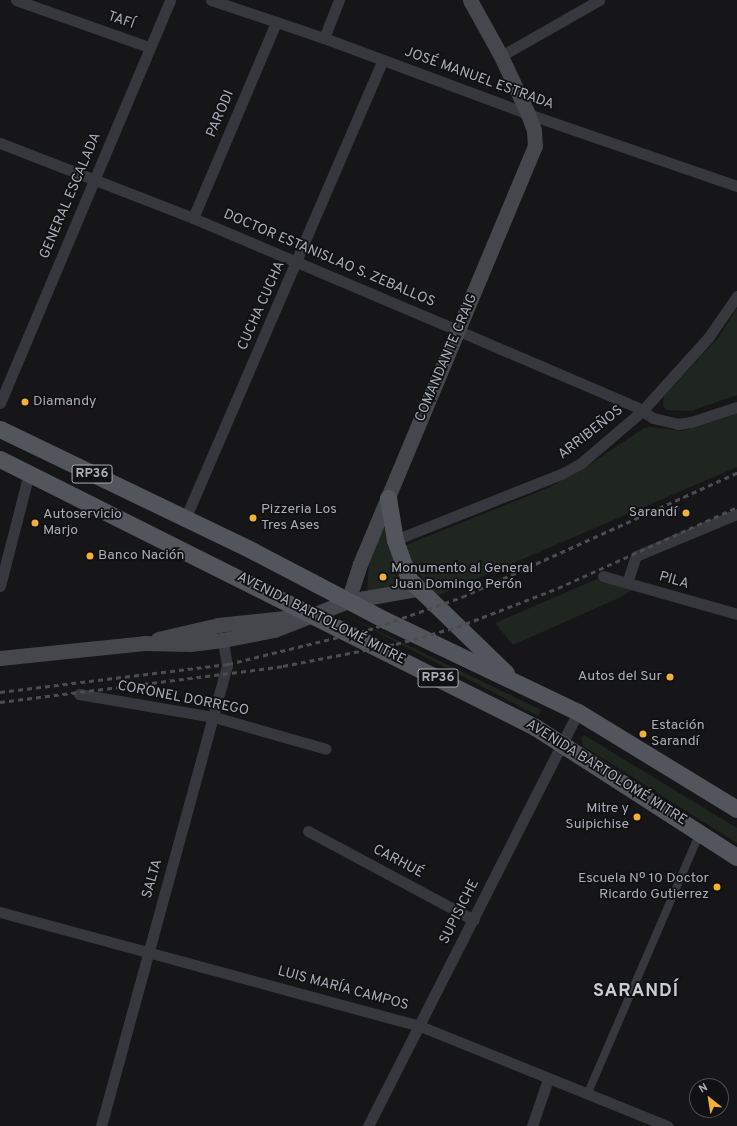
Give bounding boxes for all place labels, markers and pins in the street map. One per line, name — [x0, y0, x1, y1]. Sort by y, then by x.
place label: Diamandy — [33, 394, 96, 410]
marker: Diamandy — [20, 397, 30, 407]
place label: Pizzeria Los Tres Ases — [261, 502, 337, 534]
place label: Sarandí — [629, 505, 677, 521]
place label: Autoservicio Marjo — [43, 507, 122, 540]
marker: Sarandí — [680, 507, 692, 519]
marker: Pizzeria Los Tres Ases — [248, 513, 258, 523]
marker: Autoservicio Marjo — [30, 518, 40, 528]
place label: Banco Nación — [98, 548, 184, 564]
marker: Banco Nación — [85, 551, 95, 561]
place label: Monumento al General Juan Domingo Perón — [391, 561, 533, 594]
marker: Monumento al General Juan Domingo Perón — [378, 572, 388, 582]
place label: Autos del Sur — [578, 669, 662, 685]
marker: Autos del Sur — [665, 672, 675, 682]
place label: Estación Sarandí — [651, 718, 705, 750]
marker: Estación Sarandí — [638, 729, 648, 739]
place label: Mitre y Suipichise — [565, 801, 629, 834]
marker: Mitre y Suipichise — [632, 812, 642, 822]
place label: Escuela Nº 10 Doctor Ricardo Gutierrez — [578, 871, 709, 904]
marker: Escuela Nº 10 Doctor Ricardo Gutierrez — [712, 882, 722, 892]

